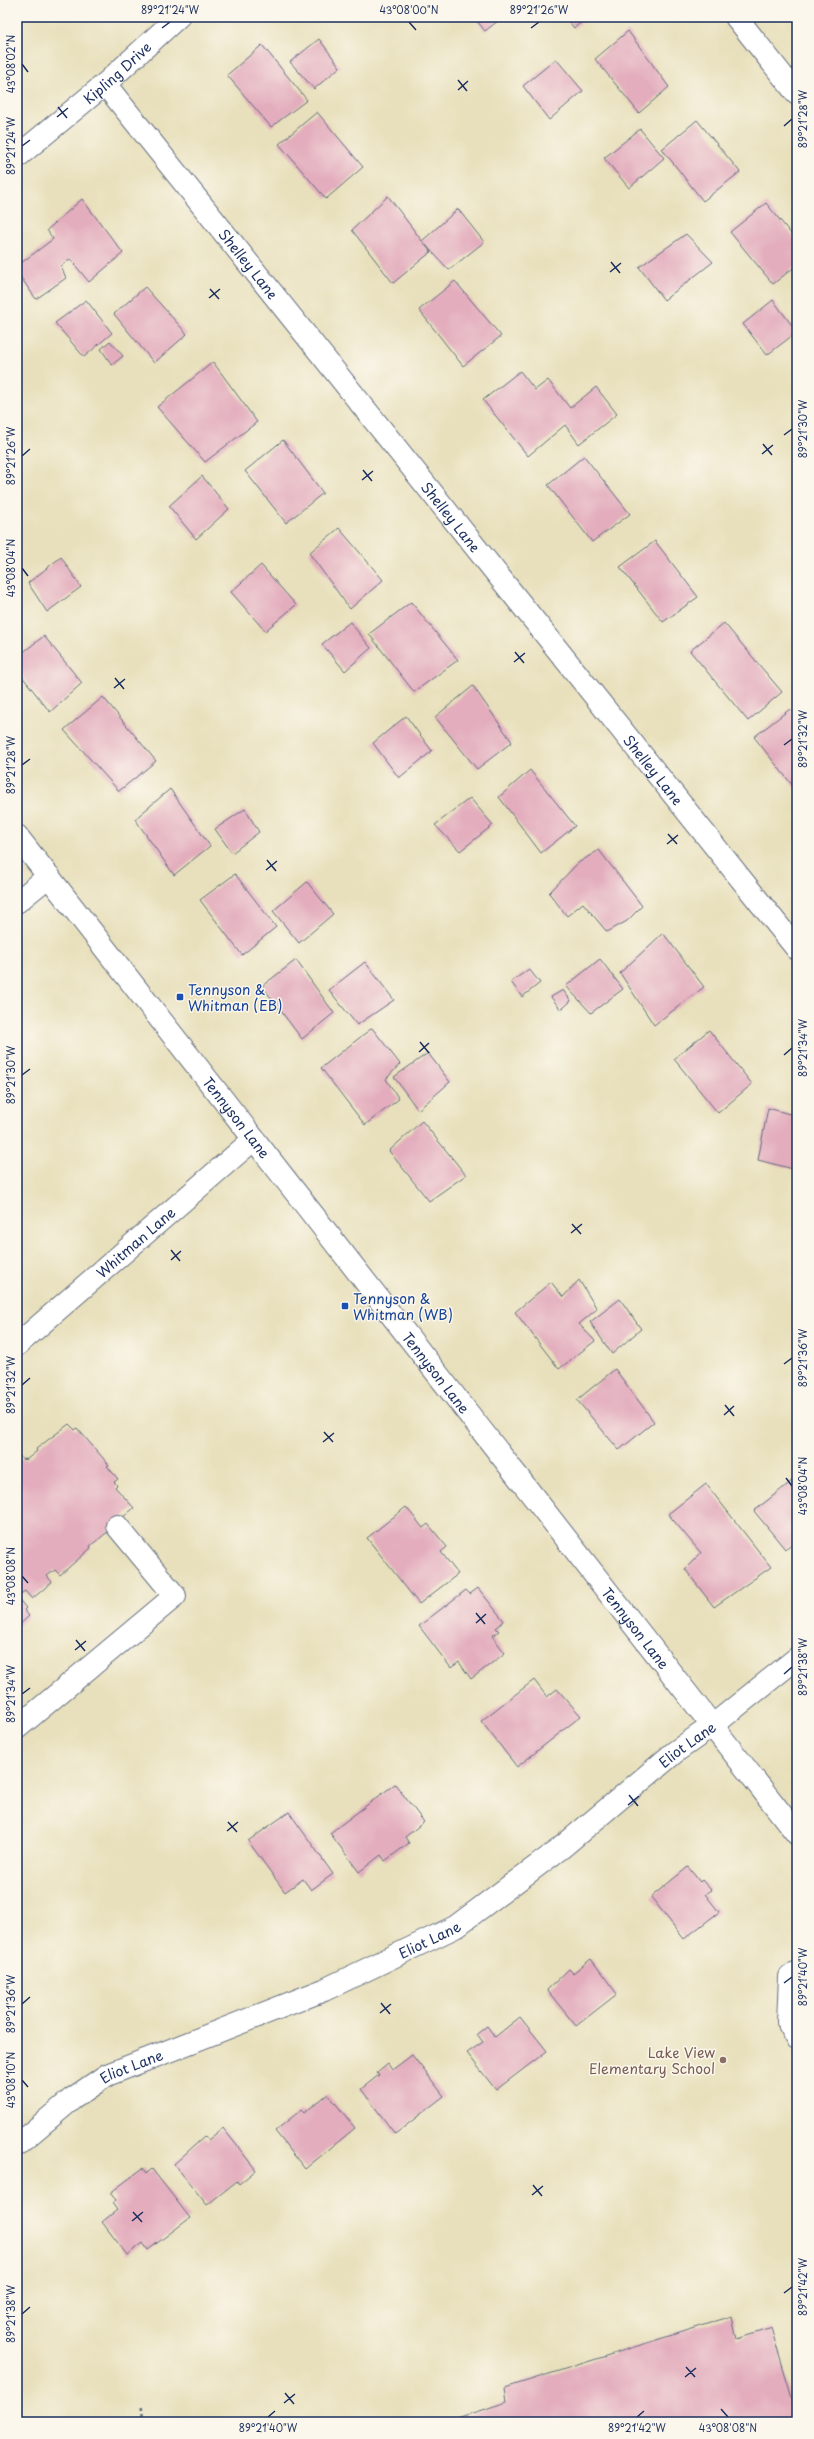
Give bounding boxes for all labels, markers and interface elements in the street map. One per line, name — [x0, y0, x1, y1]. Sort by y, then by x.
text: 89°21'24"W — [141, 2, 200, 17]
text: 43°08'00"N — [379, 2, 439, 17]
text: 89°21'26"W — [510, 2, 569, 17]
text: 43°08'02"N — [3, 34, 18, 93]
street label: Kipling Drive — [78, 36, 156, 109]
text: 89°21'28"W — [795, 89, 810, 148]
text: 89°21'24"W — [3, 116, 18, 175]
street label: Shelley Lane — [214, 224, 283, 303]
text: 89°21'30"W — [795, 399, 810, 458]
text: 89°21'26"W — [3, 426, 18, 485]
street label: Shelley Lane — [416, 477, 486, 556]
text: 43°08'04"N — [3, 539, 18, 597]
text: 89°21'32"W — [795, 709, 810, 768]
street label: Shelley Lane — [619, 730, 688, 809]
text: 89°21'28"W — [3, 735, 18, 794]
place label: Tennyson & Whitman (EB) — [188, 979, 282, 1016]
marker: Tennyson & Whitman (EB) — [175, 992, 185, 1002]
text: 89°21'34"W — [795, 1018, 810, 1077]
text: 89°21'30"W — [3, 1045, 18, 1104]
street label: Tennyson Lane — [198, 1072, 276, 1163]
street label: Whitman Lane — [91, 1202, 180, 1282]
place label: Tennyson & Whitman (WB) — [353, 1288, 453, 1325]
marker: Tennyson & Whitman (WB) — [340, 1301, 350, 1311]
street label: Tennyson Lane — [398, 1327, 475, 1418]
text: 89°21'36"W — [795, 1328, 810, 1387]
text: 89°21'32"W — [3, 1355, 18, 1414]
text: 43°08'04"N — [795, 1457, 810, 1515]
text: 43°08'08"N — [3, 1547, 18, 1605]
street label: Tennyson Lane — [597, 1583, 675, 1673]
text: 89°21'38"W — [795, 1637, 810, 1696]
text: 89°21'34"W — [3, 1664, 18, 1723]
street label: Eliot Lane — [654, 1716, 720, 1772]
street label: Eliot Lane — [395, 1916, 465, 1963]
text: 89°21'40"W — [795, 1947, 810, 2006]
text: 89°21'36"W — [3, 1974, 18, 2033]
place label: Lake View Elementary School — [589, 2042, 715, 2079]
street label: Eliot Lane — [95, 2044, 166, 2088]
text: 43°08'10"N — [3, 2052, 18, 2108]
marker: Lake View Elementary School — [718, 2055, 728, 2065]
text: 89°21'42"W — [795, 2257, 810, 2316]
text: 89°21'38"W — [3, 2284, 18, 2343]
text: 89°21'40"W — [239, 2420, 298, 2435]
text: 89°21'42"W — [608, 2420, 667, 2435]
text: 43°08'08"N — [699, 2420, 757, 2435]

